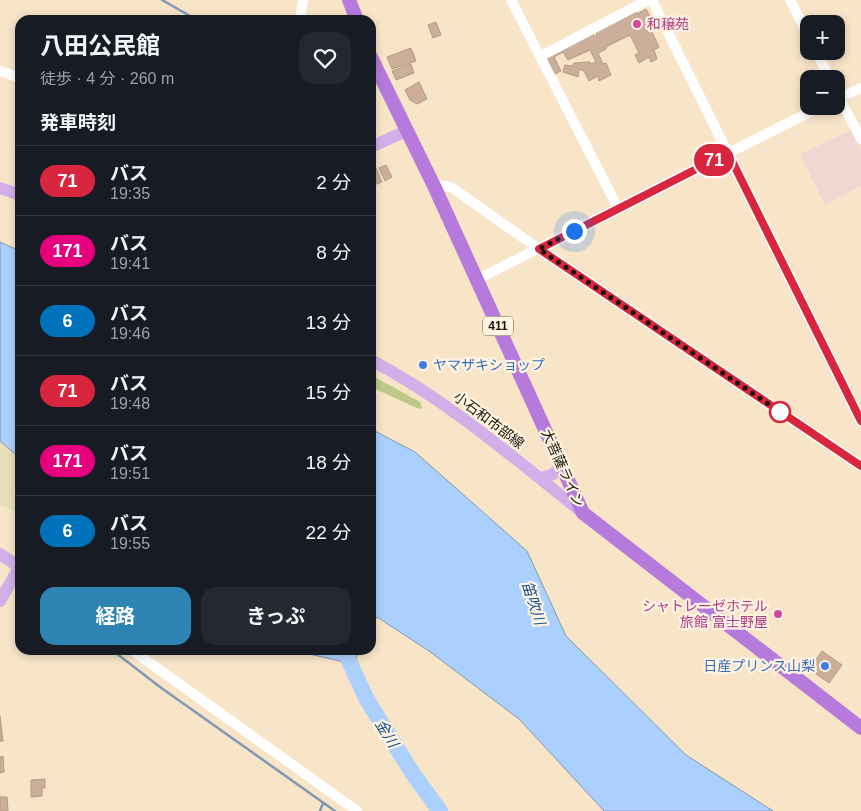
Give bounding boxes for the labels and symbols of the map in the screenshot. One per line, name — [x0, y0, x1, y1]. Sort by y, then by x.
place label: 和穣苑 — [647, 16, 689, 32]
marker: 和穣苑 — [631, 18, 643, 30]
line badge: 71 — [692, 144, 736, 176]
your location — [562, 219, 587, 244]
road number: 411 — [483, 316, 513, 336]
place label: ヤマザキショップ — [433, 357, 545, 373]
marker: ヤマザキショップ — [417, 359, 429, 371]
street label: 小石和市部線 — [451, 388, 527, 452]
unlabelled marker — [769, 401, 791, 423]
street label: 大菩薩ライン — [539, 426, 587, 510]
water label: 笛吹川 — [519, 579, 550, 629]
place label: シャトレーゼホテル 旅館 富士野屋 — [642, 598, 768, 630]
marker: シャトレーゼホテル 旅館 富士野屋 — [772, 608, 784, 620]
place label: 日産プリンス山梨 — [703, 658, 815, 674]
marker: 日産プリンス山梨 — [819, 660, 831, 672]
water label: 金川 — [372, 716, 403, 752]

